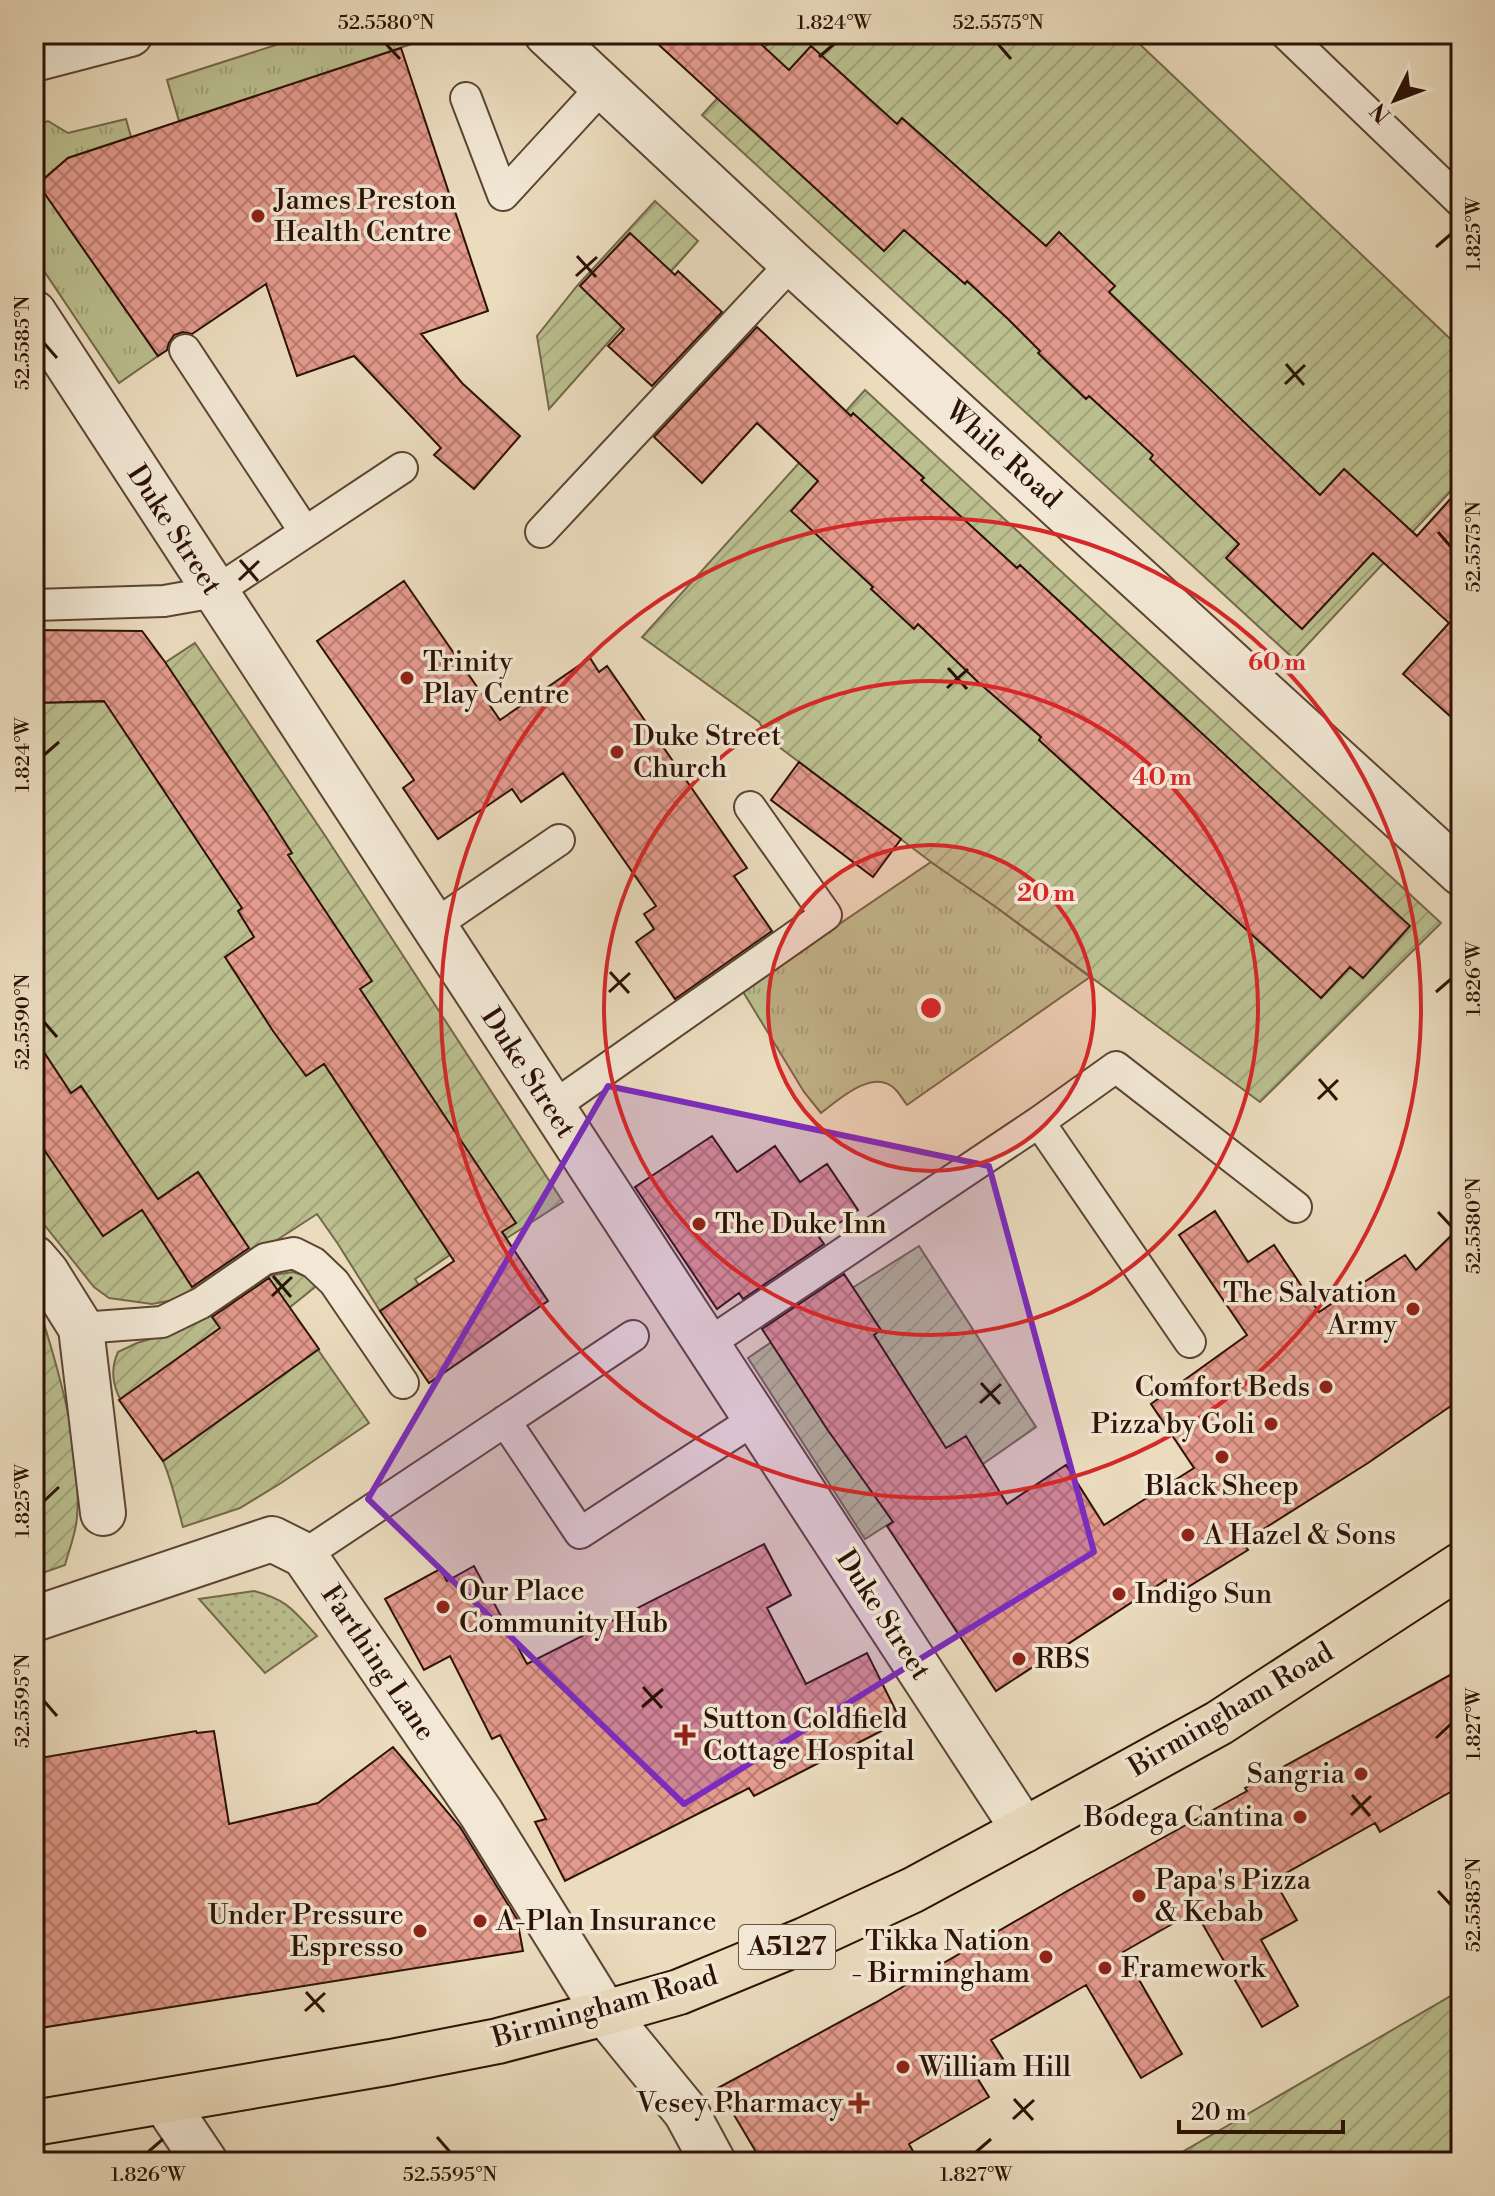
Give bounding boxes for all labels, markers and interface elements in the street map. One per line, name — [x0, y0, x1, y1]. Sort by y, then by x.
text: 52.5580°N — [338, 11, 434, 36]
text: 1.824°W — [797, 11, 872, 36]
text: 52.5575°N — [952, 11, 1044, 36]
north arrow — [1355, 60, 1435, 140]
text: N — [1365, 96, 1397, 128]
place label: James Preston Health Centre — [273, 183, 457, 250]
text: 1.825°W — [1462, 196, 1487, 271]
marker: James Preston Health Centre — [249, 207, 267, 225]
text: 52.5585°N — [11, 296, 36, 390]
street label: While Road — [937, 393, 1068, 516]
street label: Duke Street — [119, 458, 229, 602]
text: 52.5575°N — [1462, 501, 1487, 593]
place label: Trinity Play Centre — [423, 645, 570, 712]
text: 60 m — [1248, 648, 1306, 678]
marker: Trinity Play Centre — [398, 669, 416, 687]
text: 1.824°W — [11, 717, 36, 792]
place label: Duke Street Church — [633, 719, 781, 786]
marker: Duke Street Church — [608, 743, 626, 761]
text: 40 m — [1132, 763, 1192, 793]
text: 20 m — [1017, 879, 1075, 909]
text: 1.826°W — [1462, 941, 1487, 1016]
text: 52.5590°N — [11, 974, 36, 1070]
centre of rings — [917, 994, 945, 1022]
street label: Duke Street — [473, 1001, 583, 1145]
text: 52.5580°N — [1462, 1178, 1487, 1274]
place label: The Duke Inn — [715, 1207, 887, 1242]
marker: The Duke Inn — [690, 1215, 708, 1233]
place label: The Salvation Army — [1223, 1276, 1397, 1343]
marker: The Salvation Army — [1404, 1300, 1422, 1318]
place label: Comfort Beds — [1135, 1370, 1310, 1405]
marker: Comfort Beds — [1317, 1378, 1335, 1396]
place label: Pizza by Goli — [1091, 1407, 1255, 1442]
marker: Pizza by Goli — [1262, 1415, 1280, 1433]
marker: Black Sheep — [1213, 1448, 1231, 1466]
text: 1.825°W — [11, 1463, 36, 1538]
place label: Black Sheep — [1144, 1469, 1299, 1504]
place label: A Hazel & Sons — [1203, 1518, 1396, 1553]
marker: A Hazel & Sons — [1179, 1526, 1197, 1544]
street label: Duke Street — [828, 1543, 938, 1687]
place label: Our Place Community Hub — [459, 1574, 668, 1641]
place label: Indigo Sun — [1135, 1577, 1272, 1612]
street label: Farthing Lane — [313, 1578, 443, 1748]
marker: Indigo Sun — [1110, 1585, 1128, 1603]
marker: Our Place Community Hub — [434, 1598, 452, 1616]
street label: Birmingham Road — [1121, 1635, 1340, 1785]
place label: RBS — [1035, 1642, 1090, 1677]
marker: RBS — [1010, 1650, 1028, 1668]
text: 52.5595°N — [11, 1654, 36, 1748]
text: 1.827°W — [1462, 1687, 1487, 1760]
place label: Sutton Coldfield Cottage Hospital — [703, 1702, 915, 1769]
marker: Sutton Coldfield Cottage Hospital — [674, 1724, 696, 1746]
place label: Sangria — [1247, 1757, 1346, 1792]
marker: Sangria — [1352, 1765, 1370, 1783]
place label: Bodega Cantina — [1083, 1800, 1285, 1835]
marker: Bodega Cantina — [1291, 1808, 1309, 1826]
text: 52.5585°N — [1462, 1858, 1487, 1952]
place label: Papa's Pizza & Kebab — [1155, 1863, 1312, 1930]
marker: Papa's Pizza & Kebab — [1130, 1887, 1148, 1905]
place label: Under Pressure Espresso — [208, 1898, 404, 1965]
place label: A-Plan Insurance — [495, 1904, 717, 1939]
marker: A-Plan Insurance — [471, 1912, 489, 1930]
marker: Under Pressure Espresso — [411, 1922, 429, 1940]
place label: Tikka Nation - Birmingham — [851, 1924, 1030, 1991]
road number: A5127 — [739, 1925, 835, 1969]
marker: Tikka Nation - Birmingham — [1037, 1948, 1055, 1966]
place label: Framework — [1121, 1951, 1266, 1986]
street label: Birmingham Road — [487, 1958, 722, 2056]
marker: Framework — [1096, 1959, 1114, 1977]
place label: William Hill — [918, 2050, 1071, 2085]
marker: William Hill — [894, 2058, 912, 2076]
scale bar — [1179, 2084, 1343, 2134]
place label: Vesey Pharmacy — [635, 2086, 843, 2121]
marker: Vesey Pharmacy — [850, 2094, 868, 2112]
text: 20 m — [1191, 2098, 1247, 2128]
text: 1.826°W — [111, 2163, 186, 2188]
text: 52.5595°N — [403, 2163, 497, 2188]
text: 1.827°W — [940, 2163, 1013, 2188]

